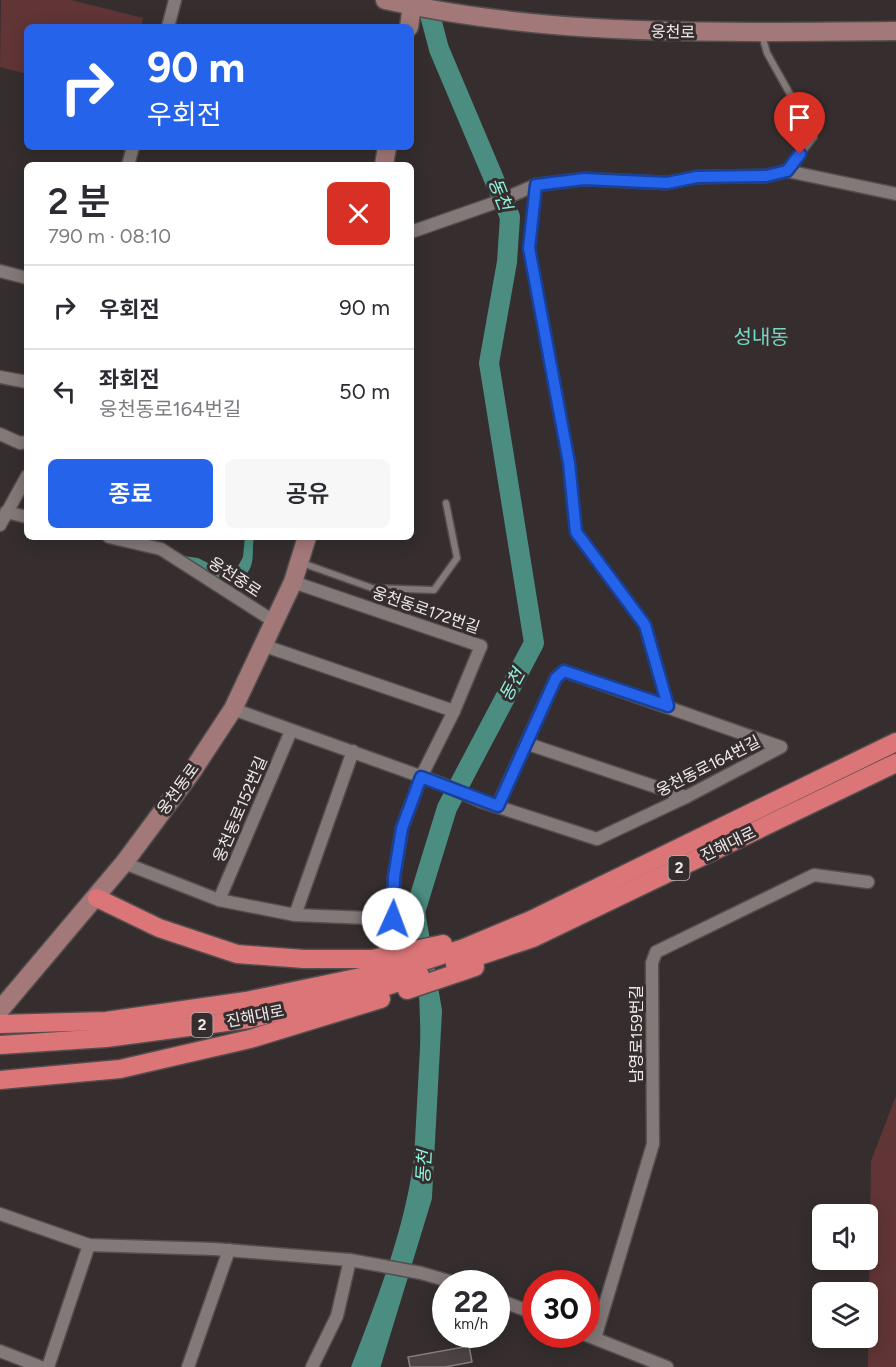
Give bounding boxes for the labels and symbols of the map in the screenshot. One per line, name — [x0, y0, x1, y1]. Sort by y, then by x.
street label: 웅천로 — [651, 22, 696, 42]
pin — [774, 92, 825, 154]
water label: 동천 — [484, 175, 517, 216]
district label: 성내동 — [733, 325, 789, 349]
street label: 웅천중로 — [205, 553, 265, 601]
street label: 웅천동로172번길 — [370, 583, 482, 637]
water label: 동천 — [495, 663, 531, 705]
street label: 웅천동로164번길 — [653, 732, 763, 800]
street label: 웅천동로152번길 — [209, 753, 271, 865]
street label: 웅천동로 — [153, 759, 203, 818]
street label: 진해대로 — [697, 822, 759, 865]
road number: 2 — [668, 856, 690, 880]
position arrow — [361, 887, 425, 951]
street label: 남영로159번길 — [627, 985, 646, 1083]
street label: 진해대로 — [224, 1001, 286, 1031]
road number: 2 — [192, 1013, 212, 1037]
water label: 동천 — [412, 1147, 436, 1184]
speed limit sign: 30 — [522, 1270, 600, 1348]

